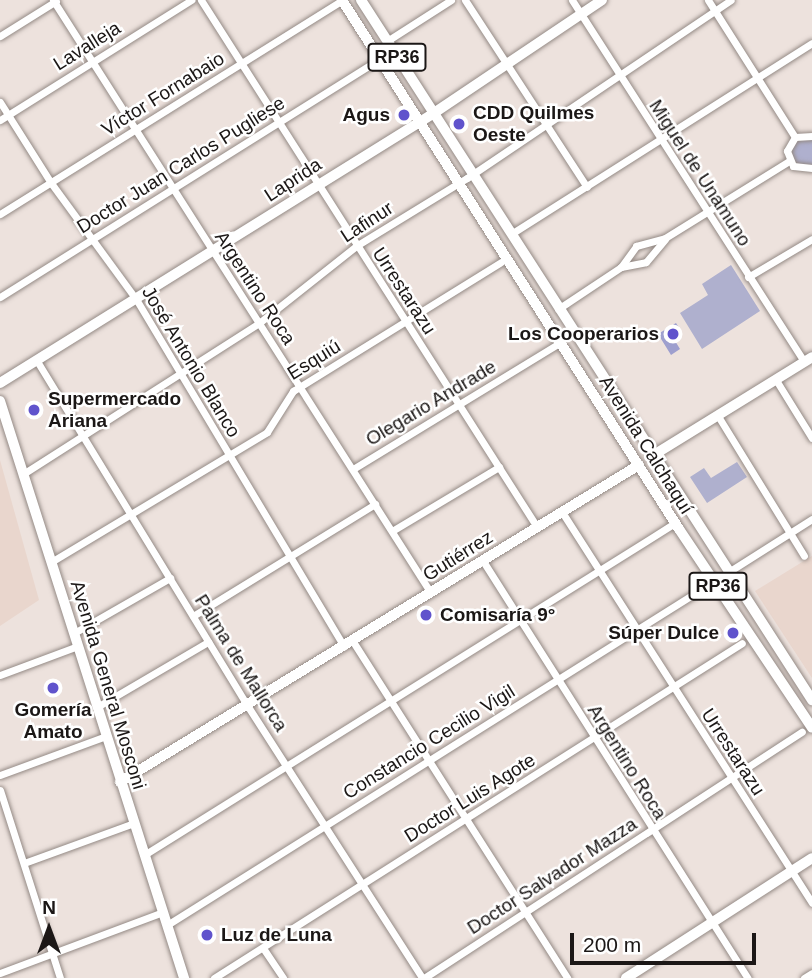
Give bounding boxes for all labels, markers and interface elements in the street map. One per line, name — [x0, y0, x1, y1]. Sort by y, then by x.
street label: Lavalleja — [49, 16, 125, 76]
road number: RP36 — [367, 42, 427, 72]
street label: Víctor Fornabaio — [97, 47, 229, 141]
street label: Doctor Juan Carlos Pugliese — [73, 92, 289, 238]
street label: Miguel de Unamuno — [644, 95, 756, 251]
place label: CDD Quilmes Oeste — [473, 102, 594, 146]
place label: Agus — [342, 104, 390, 126]
marker: Agus — [396, 107, 412, 123]
marker: CDD Quilmes Oeste — [451, 116, 467, 132]
street label: Laprida — [260, 153, 326, 207]
street label: Lafinur — [336, 197, 398, 247]
street label: Argentino Roca — [210, 227, 300, 349]
street label: Urrestarazu — [367, 243, 441, 339]
street label: José Antonio Blanco — [137, 282, 245, 442]
place label: Los Cooperarios — [508, 323, 659, 345]
marker: Los Cooperarios — [665, 326, 681, 342]
street label: Esquiú — [283, 335, 345, 385]
street label: Olegario Andrade — [361, 355, 501, 451]
street label: Avenida Calchaquí — [594, 371, 698, 519]
place label: Supermercado Ariana — [48, 388, 181, 432]
marker: Supermercado Ariana — [26, 402, 42, 418]
street label: Gutiérrez — [419, 526, 497, 586]
road number: RP36 — [688, 572, 748, 600]
street label: Avenida General Mosconi — [65, 578, 151, 792]
street label: Palma de Mallorca — [190, 590, 292, 736]
place label: Comisaría 9° — [440, 604, 555, 626]
marker: Comisaría 9° — [418, 607, 434, 623]
place label: Súper Dulce — [608, 622, 719, 644]
marker: Súper Dulce — [725, 625, 741, 641]
marker: Gomería Amato — [45, 680, 61, 696]
street label: Constancio Cecilio Vigil — [339, 680, 519, 804]
place label: Gomería Amato — [14, 699, 92, 743]
street label: Argentino Roca — [583, 700, 671, 824]
street label: Urrestarazu — [696, 704, 770, 800]
street label: Doctor Luis Agote — [400, 748, 540, 848]
street label: Doctor Salvador Mazza — [463, 813, 641, 939]
north arrow — [14, 894, 84, 964]
text: N — [42, 897, 56, 918]
scale bar — [574, 918, 760, 962]
place label: Luz de Luna — [221, 924, 332, 946]
marker: Luz de Luna — [199, 927, 215, 943]
text: 200 m — [583, 933, 641, 956]

